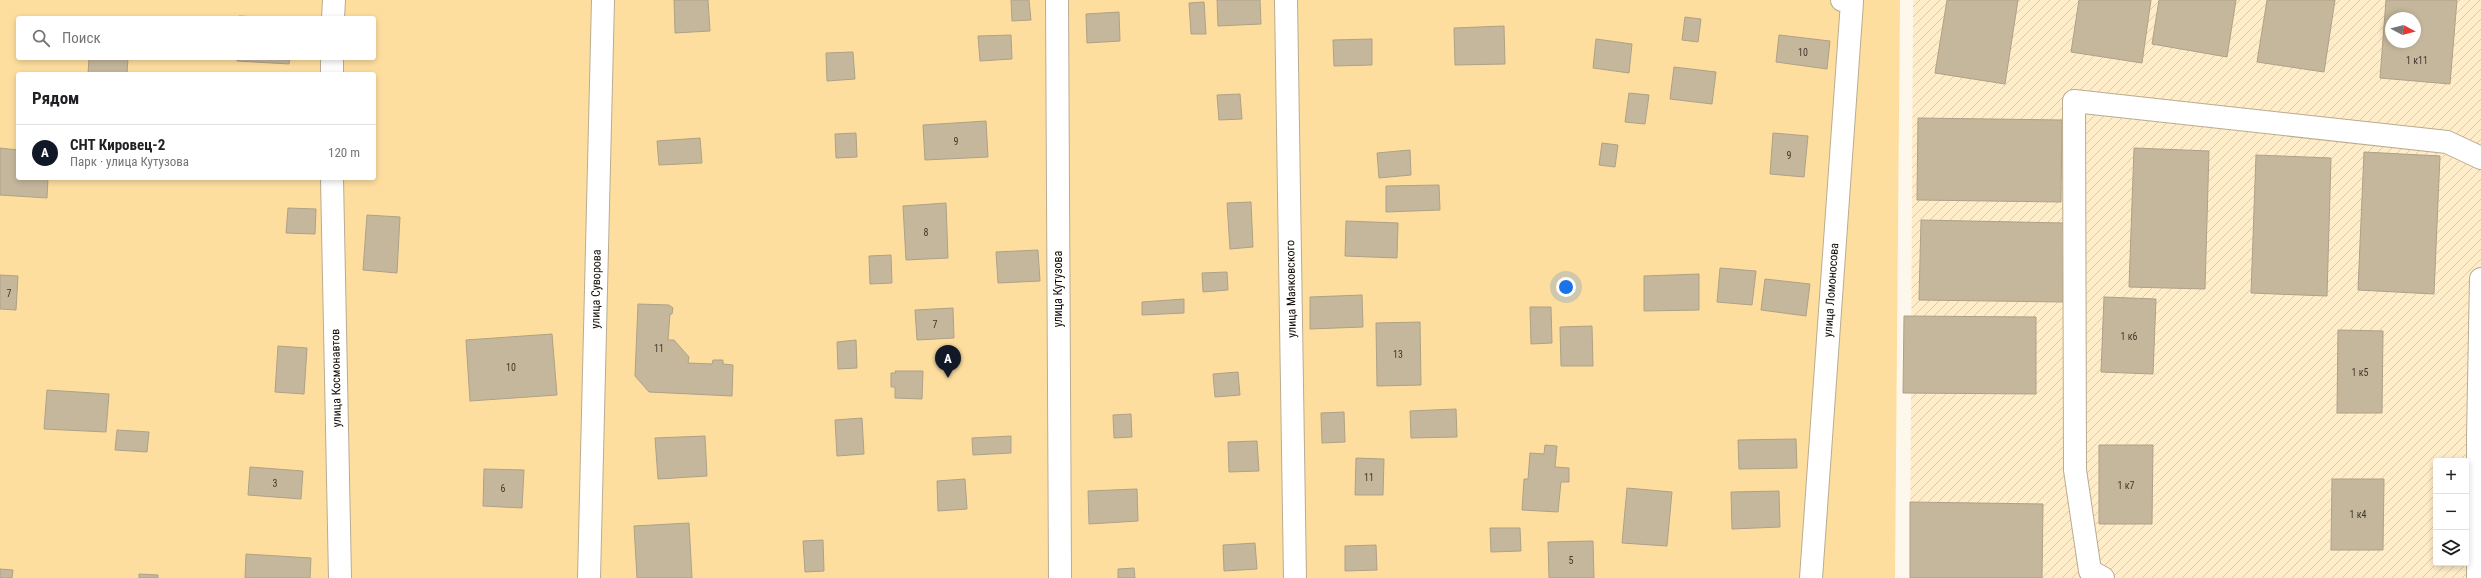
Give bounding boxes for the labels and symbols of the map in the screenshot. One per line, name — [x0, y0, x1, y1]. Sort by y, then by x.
north arrow — [2385, 12, 2421, 48]
house number: 10 — [1798, 47, 1808, 58]
house number: 1 к11 — [2406, 55, 2428, 66]
house number: 9 — [954, 136, 959, 147]
house number: 9 — [1787, 150, 1792, 161]
house number: 8 — [924, 227, 929, 238]
street label: улица Маяковского — [1283, 240, 1299, 338]
street label: улица Ломоносова — [1821, 242, 1841, 338]
street label: улица Суворова — [588, 249, 604, 329]
street label: улица Кутузова — [1051, 250, 1065, 327]
your location — [1556, 277, 1576, 297]
house number: 7 — [7, 288, 12, 299]
house number: 7 — [933, 319, 938, 330]
street label: улица Космонавтов — [328, 329, 344, 427]
house number: 1 к6 — [2121, 331, 2138, 342]
house number: 11 — [654, 343, 664, 354]
pin: A — [935, 345, 961, 378]
house number: 13 — [1393, 349, 1403, 360]
house number: 10 — [506, 362, 516, 373]
house number: 1 к5 — [2352, 367, 2369, 378]
house number: 11 — [1364, 472, 1374, 483]
house number: 3 — [273, 478, 278, 489]
house number: 1 к7 — [2118, 480, 2135, 491]
house number: 6 — [501, 483, 506, 494]
house number: 1 к4 — [2350, 509, 2367, 520]
house number: 5 — [1569, 555, 1574, 566]

